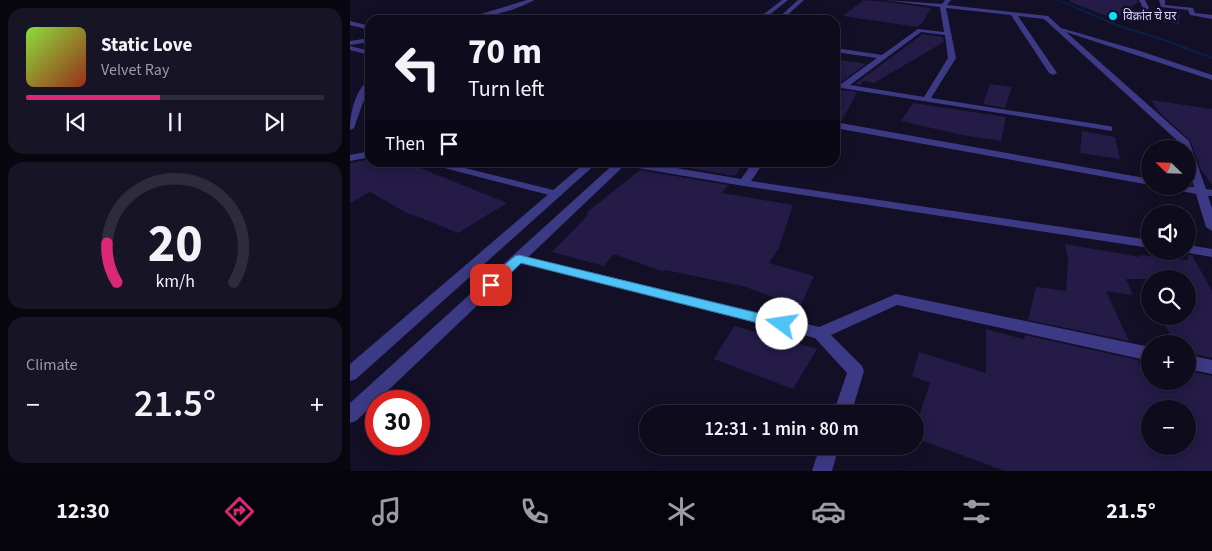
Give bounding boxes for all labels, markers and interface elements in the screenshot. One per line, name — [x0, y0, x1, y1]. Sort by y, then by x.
place label: विक्रांत चे घर — [1123, 8, 1177, 25]
marker: विक्रांत चे घर — [1107, 10, 1119, 22]
text: 70 m — [468, 27, 542, 77]
text: Static Love — [101, 32, 192, 59]
icon: left — [385, 35, 450, 100]
text: Velvet Ray — [101, 59, 169, 81]
text: Turn left — [468, 73, 544, 105]
icon: previous — [62, 108, 90, 136]
icon: pause — [161, 108, 189, 136]
icon: next — [260, 108, 288, 136]
icon: arrive — [435, 130, 463, 158]
text: Then — [385, 131, 425, 158]
north arrow — [1141, 140, 1196, 195]
map controls — [1141, 140, 1196, 455]
button: sound — [1141, 205, 1196, 260]
text: 20 — [148, 208, 202, 282]
pin — [470, 264, 512, 306]
text: km/h — [155, 269, 195, 294]
button: search — [1141, 270, 1196, 325]
icon: arrive — [477, 271, 505, 299]
position arrow — [755, 297, 807, 349]
button: + — [1141, 335, 1196, 390]
text: Climate — [26, 354, 77, 376]
text: 21.5° — [134, 377, 216, 431]
text: − — [26, 385, 40, 425]
text: + — [310, 385, 324, 425]
speed limit sign: 30 — [365, 390, 430, 455]
button: − — [1141, 400, 1196, 455]
text: 12:31 · 1 min · 80 m — [704, 416, 859, 443]
icon: directions — [222, 494, 257, 529]
icon: music — [369, 494, 404, 529]
icon: phone — [517, 494, 552, 529]
icon: climate — [664, 494, 699, 529]
icon: car — [811, 494, 846, 529]
icon: filters — [959, 494, 994, 529]
text: 12:30 — [56, 495, 109, 527]
text: 21.5° — [1106, 495, 1156, 527]

